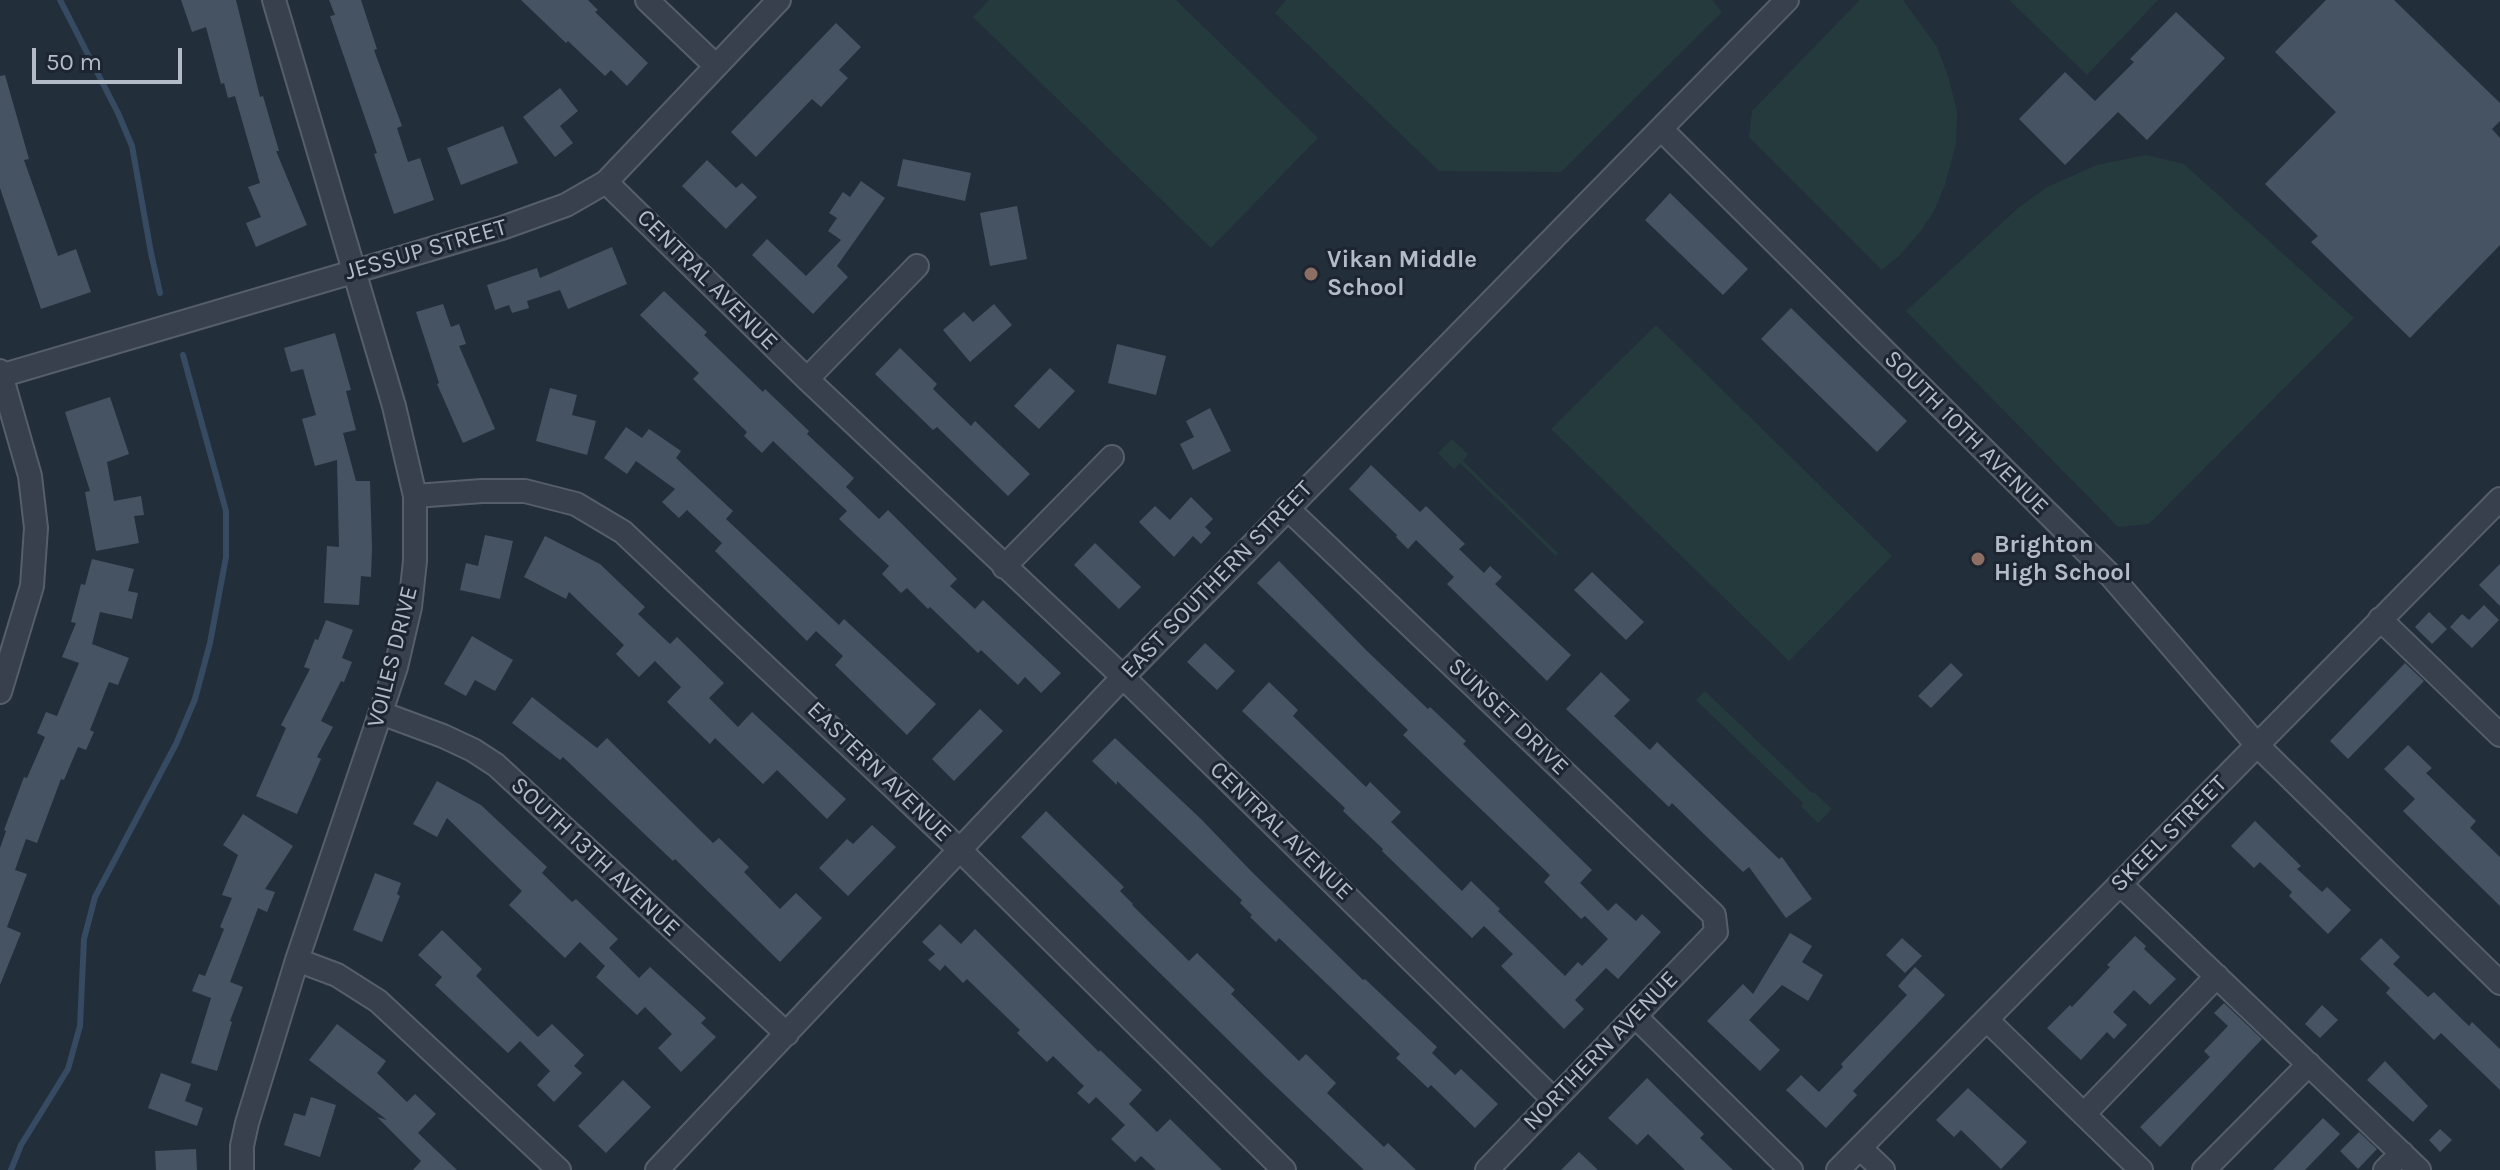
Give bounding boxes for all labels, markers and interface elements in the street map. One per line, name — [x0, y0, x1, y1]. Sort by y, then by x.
scale bar — [36, 32, 186, 82]
text: 50 m — [46, 48, 102, 76]
street label: CENTRAL AVENUE — [630, 203, 784, 357]
street label: JESSUP STREET — [342, 213, 510, 287]
place label: Vikan Middle School — [1327, 246, 1477, 302]
marker: Vikan Middle School — [1302, 265, 1320, 283]
street label: SOUTH 10TH AVENUE — [1878, 345, 2054, 521]
street label: EAST SOUTHERN STREET — [1115, 475, 1319, 685]
place label: Brighton High School — [1994, 531, 2131, 587]
marker: Brighton High School — [1969, 550, 1987, 568]
street label: VOILES DRIVE — [362, 583, 424, 731]
street label: SUNSET DRIVE — [1442, 652, 1574, 782]
street label: EASTERN AVENUE — [801, 696, 957, 848]
street label: CENTRAL AVENUE — [1203, 755, 1359, 907]
street label: SKEEL STREET — [2105, 770, 2233, 898]
street label: SOUTH 13TH AVENUE — [504, 771, 686, 943]
street label: NORTHERN AVENUE — [1517, 965, 1685, 1137]

